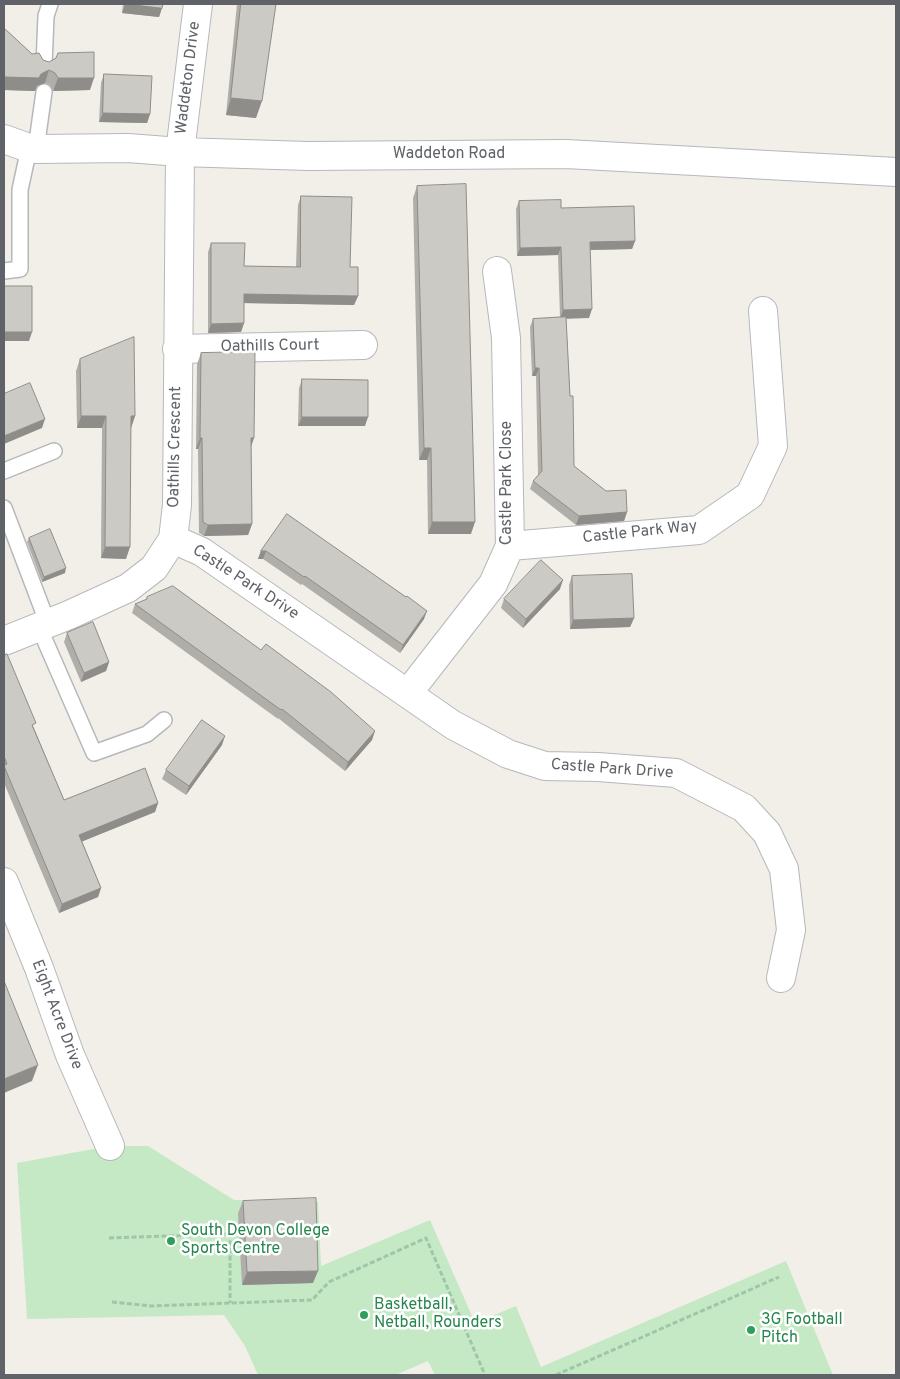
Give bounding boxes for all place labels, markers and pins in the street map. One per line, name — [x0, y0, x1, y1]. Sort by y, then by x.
place label: South Devon College Sports Centre — [181, 1222, 330, 1260]
marker: South Devon College Sports Centre — [165, 1235, 177, 1247]
place label: Basketball, Netball, Rounders — [374, 1296, 502, 1334]
marker: Basketball, Netball, Rounders — [358, 1309, 370, 1321]
place label: 3G Football Pitch — [761, 1311, 843, 1349]
marker: 3G Football Pitch — [745, 1324, 757, 1336]

